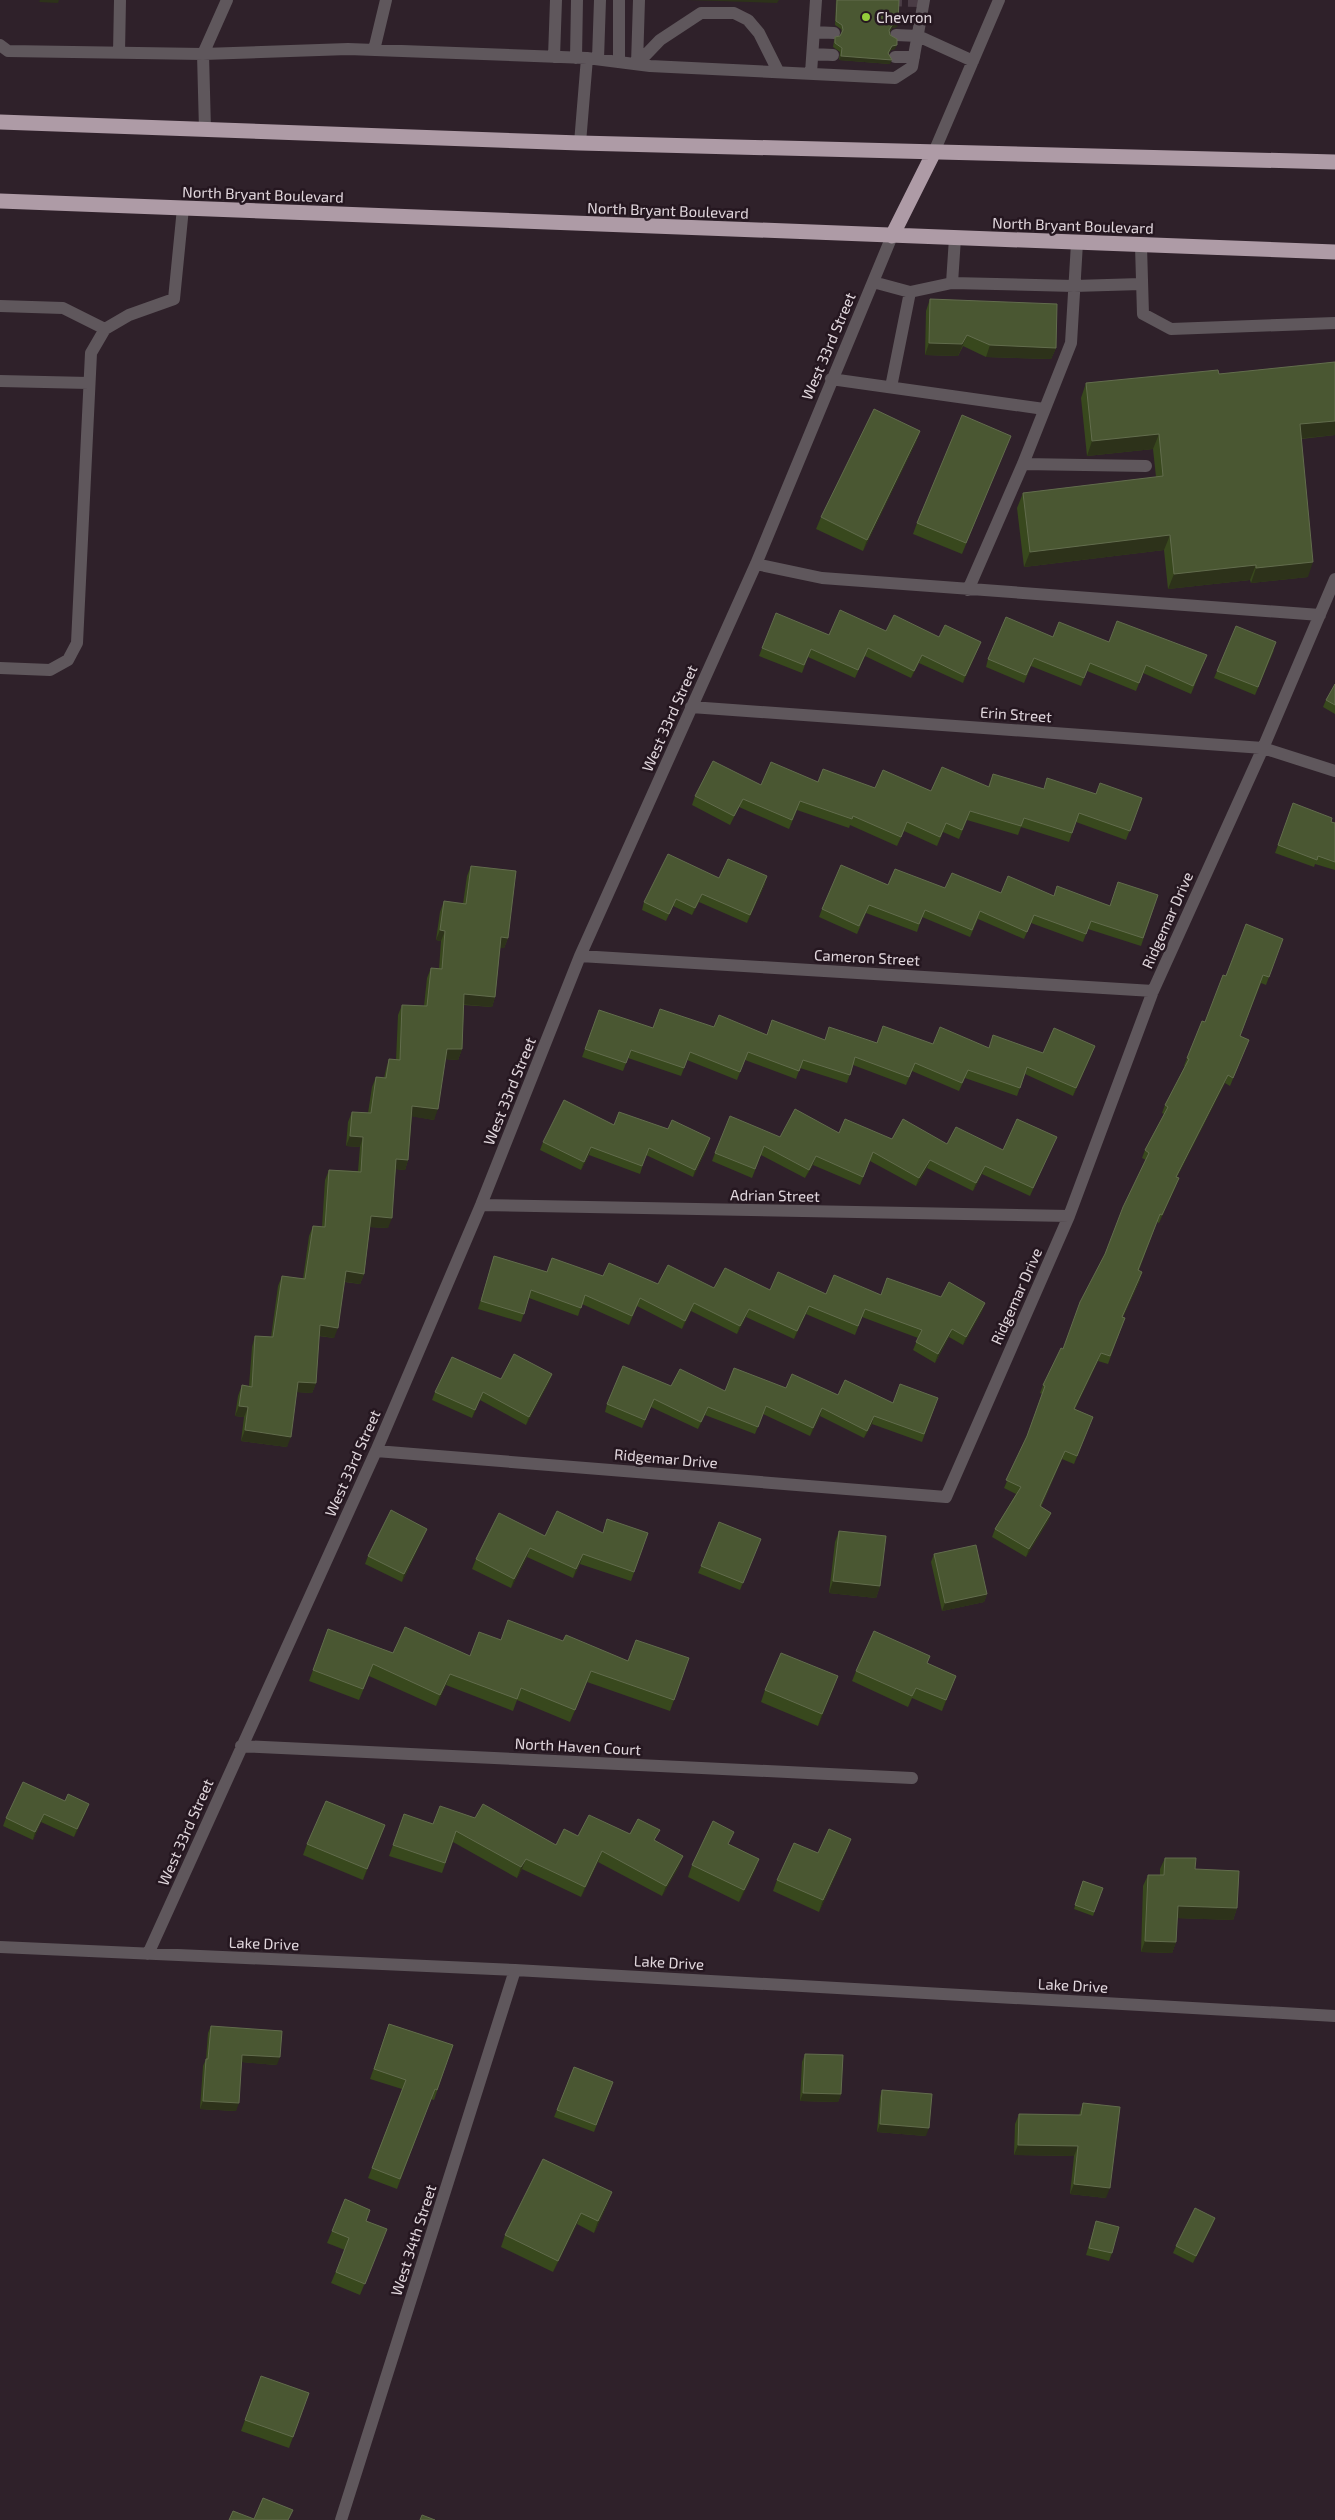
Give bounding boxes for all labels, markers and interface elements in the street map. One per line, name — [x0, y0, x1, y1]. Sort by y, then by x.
place label: Chevron — [876, 8, 932, 26]
marker: Chevron — [860, 11, 872, 23]
street label: North Bryant Boulevard — [182, 182, 344, 206]
street label: North Bryant Boulevard — [587, 198, 749, 222]
street label: North Bryant Boulevard — [992, 213, 1154, 237]
street label: West 33rd Street — [797, 289, 859, 402]
street label: West 33rd Street — [637, 662, 701, 774]
street label: Erin Street — [980, 703, 1053, 726]
street label: Ridgemar Drive — [1138, 869, 1196, 971]
street label: Cameron Street — [814, 945, 921, 969]
street label: West 33rd Street — [479, 1034, 539, 1148]
street label: Adrian Street — [730, 1185, 820, 1205]
street label: Ridgemar Drive — [987, 1245, 1045, 1347]
street label: West 33rd Street — [320, 1407, 384, 1519]
street label: Ridgemar Drive — [613, 1445, 719, 1471]
street label: North Haven Court — [514, 1734, 642, 1758]
street label: West 33rd Street — [153, 1776, 217, 1888]
street label: Lake Drive — [229, 1933, 299, 1953]
street label: Lake Drive — [633, 1951, 705, 1973]
street label: Lake Drive — [1037, 1974, 1109, 1996]
street label: West 34th Street — [387, 2182, 440, 2298]

